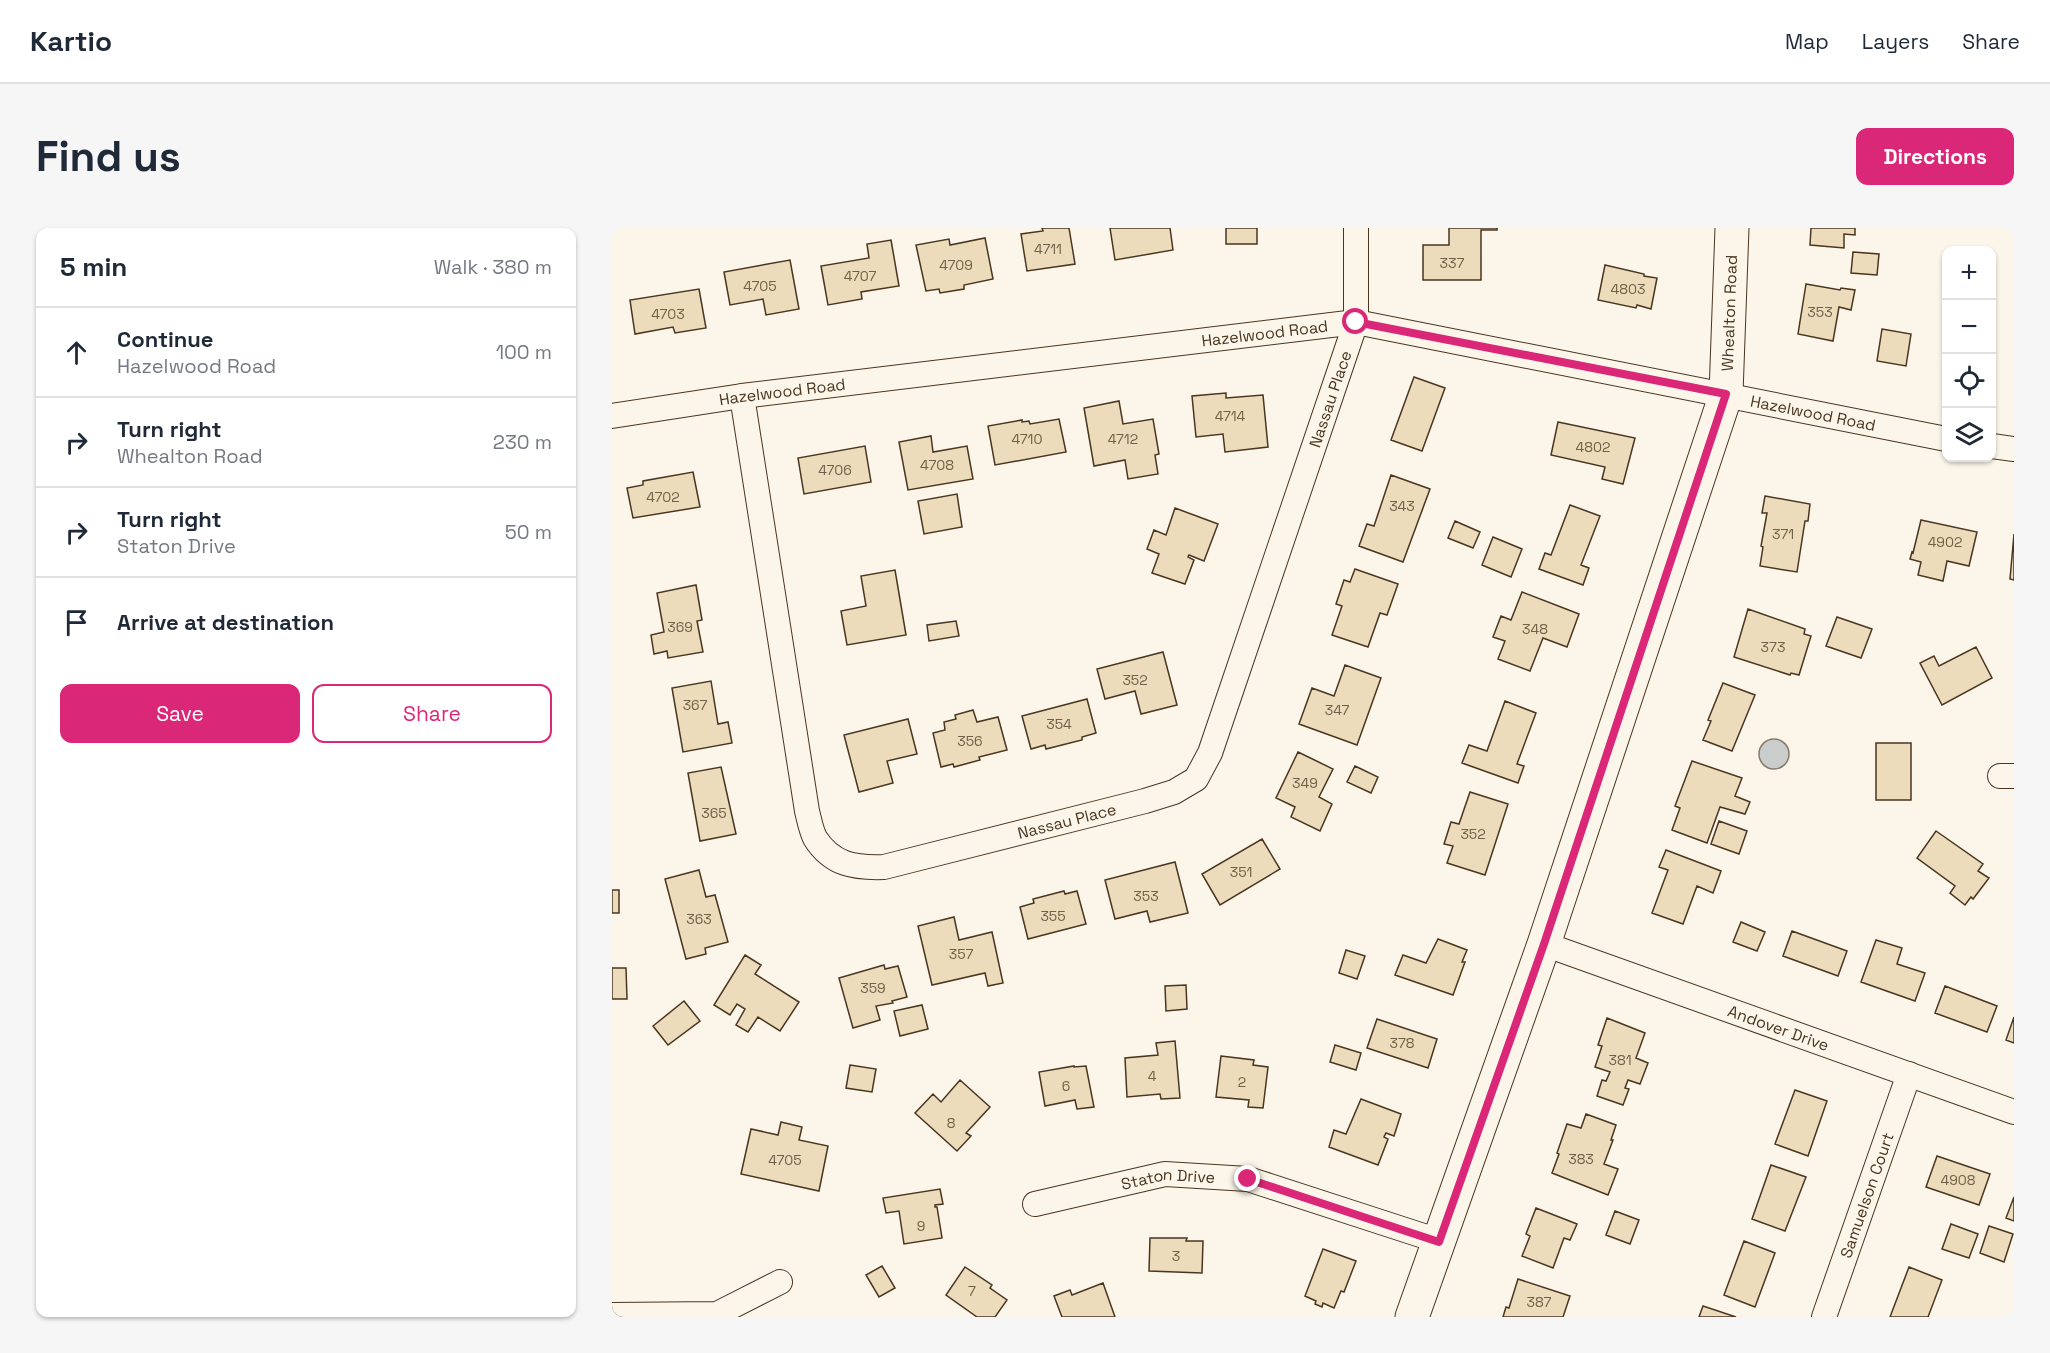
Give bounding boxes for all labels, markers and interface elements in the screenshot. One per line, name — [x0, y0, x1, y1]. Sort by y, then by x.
text: Kartio — [30, 23, 112, 59]
text: Map — [1785, 28, 1829, 55]
text: Layers — [1862, 28, 1929, 55]
text: Share — [1962, 28, 2020, 55]
button: Directions — [1856, 128, 2014, 185]
text: Find us — [36, 130, 181, 183]
house number: 4711 — [1034, 240, 1062, 258]
map controls — [1942, 246, 1996, 462]
button: + — [1942, 246, 1996, 300]
text: 5 min — [60, 250, 127, 284]
text: Walk · 380 m — [434, 254, 552, 280]
house number: 337 — [1440, 254, 1465, 272]
street label: Whealton Road — [1716, 254, 1742, 372]
house number: 4709 — [939, 256, 973, 274]
house number: 4707 — [844, 267, 876, 285]
house number: 4705 — [743, 277, 777, 295]
house number: 4803 — [1611, 280, 1645, 298]
button: − — [1942, 300, 1996, 354]
house number: 353 — [1807, 303, 1833, 321]
house number: 4703 — [651, 305, 685, 323]
route start — [1342, 308, 1368, 334]
street label: Hazelwood Road — [1200, 315, 1329, 351]
text: Continue — [117, 325, 213, 353]
icon: ahead — [60, 336, 93, 369]
text: 100 m — [496, 339, 552, 365]
street label: Nassau Place — [1304, 348, 1356, 450]
text: Hazelwood Road — [117, 353, 276, 379]
button: locate — [1942, 354, 1996, 408]
street label: Hazelwood Road — [717, 373, 847, 410]
street label: Hazelwood Road — [1749, 390, 1878, 435]
house number: 4714 — [1215, 407, 1246, 425]
button: layers — [1942, 408, 1996, 462]
text: Turn right — [117, 415, 222, 443]
icon: right — [60, 426, 93, 459]
text: 230 m — [493, 429, 552, 455]
house number: 4710 — [1012, 430, 1042, 448]
house number: 4712 — [1108, 430, 1138, 448]
house number: 4802 — [1576, 438, 1610, 456]
text: Whealton Road — [117, 443, 263, 469]
house number: 4708 — [920, 456, 954, 474]
house number: 4706 — [818, 461, 852, 479]
house number: 4702 — [646, 488, 680, 506]
house number: 343 — [1389, 497, 1415, 515]
text: Turn right — [117, 505, 222, 533]
icon: right — [60, 516, 93, 549]
text: 50 m — [505, 519, 552, 545]
house number: 371 — [1772, 525, 1794, 543]
text: Staton Drive — [117, 533, 236, 559]
house number: 4902 — [1928, 533, 1962, 551]
icon: arrive — [60, 606, 93, 639]
text: Arrive at destination — [117, 608, 334, 636]
house number: 369 — [667, 618, 693, 636]
house number: 348 — [1522, 620, 1548, 638]
house number: 373 — [1761, 638, 1785, 656]
house number: 352 — [1122, 671, 1148, 689]
button: Save — [60, 684, 300, 743]
button: Share — [312, 684, 552, 743]
house number: 367 — [683, 696, 707, 714]
house number: 347 — [1325, 701, 1349, 719]
house number: 354 — [1046, 715, 1072, 733]
house number: 356 — [957, 732, 983, 750]
house number: 349 — [1292, 774, 1318, 792]
street label: Nassau Place — [1015, 798, 1118, 843]
house number: 365 — [701, 804, 727, 822]
house number: 352 — [1460, 825, 1486, 843]
house number: 351 — [1230, 863, 1252, 881]
house number: 353 — [1133, 887, 1159, 905]
house number: 355 — [1040, 907, 1066, 925]
house number: 363 — [686, 910, 712, 928]
house number: 357 — [949, 945, 973, 963]
house number: 359 — [860, 979, 886, 997]
street label: Andover Drive — [1725, 1000, 1832, 1056]
house number: 378 — [1389, 1034, 1415, 1052]
house number: 381 — [1608, 1051, 1632, 1069]
house number: 4 — [1148, 1067, 1157, 1085]
house number: 2 — [1238, 1073, 1246, 1091]
house number: 6 — [1062, 1077, 1070, 1095]
house number: 8 — [947, 1114, 956, 1132]
street label: Samuelson Court — [1835, 1130, 1898, 1261]
house number: 383 — [1568, 1150, 1594, 1168]
house number: 4705 — [768, 1151, 802, 1169]
street label: Staton Drive — [1119, 1163, 1216, 1194]
route end — [1234, 1165, 1260, 1191]
house number: 4908 — [1940, 1171, 1976, 1189]
house number: 9 — [917, 1217, 925, 1235]
house number: 3 — [1172, 1247, 1180, 1265]
house number: 7 — [968, 1282, 976, 1300]
house number: 387 — [1527, 1293, 1552, 1311]

